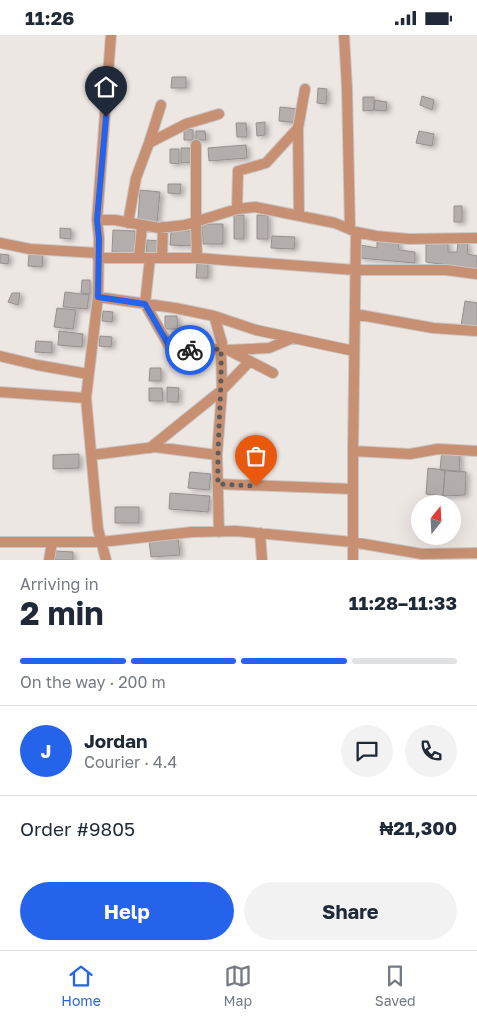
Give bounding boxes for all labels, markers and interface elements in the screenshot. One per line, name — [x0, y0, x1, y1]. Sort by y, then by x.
text: 11:26 — [25, 6, 74, 29]
pin — [85, 66, 127, 117]
icon: home — [92, 73, 120, 101]
courier — [165, 325, 215, 375]
icon: bike — [176, 336, 204, 364]
pin — [235, 435, 277, 486]
icon: bag — [242, 442, 270, 470]
north arrow — [411, 495, 461, 545]
map controls — [411, 495, 461, 545]
text: Arriving in — [20, 574, 99, 594]
text: 11:28–11:33 — [349, 591, 457, 614]
text: 2 min — [20, 594, 104, 632]
text: On the way · 200 m — [20, 672, 166, 692]
button: chat — [341, 725, 393, 777]
button: phone — [405, 725, 457, 777]
text: Jordan — [84, 729, 148, 752]
text: J — [41, 739, 51, 762]
text: Courier · 4.4 — [84, 752, 177, 772]
text: ₦21,300 — [380, 816, 457, 839]
text: Order #9805 — [20, 817, 135, 840]
button: Help — [20, 882, 234, 940]
button: Share — [244, 882, 457, 940]
tab: Home — [61, 962, 101, 1009]
tab: Map — [224, 962, 252, 1009]
tab: Saved — [375, 962, 416, 1009]

